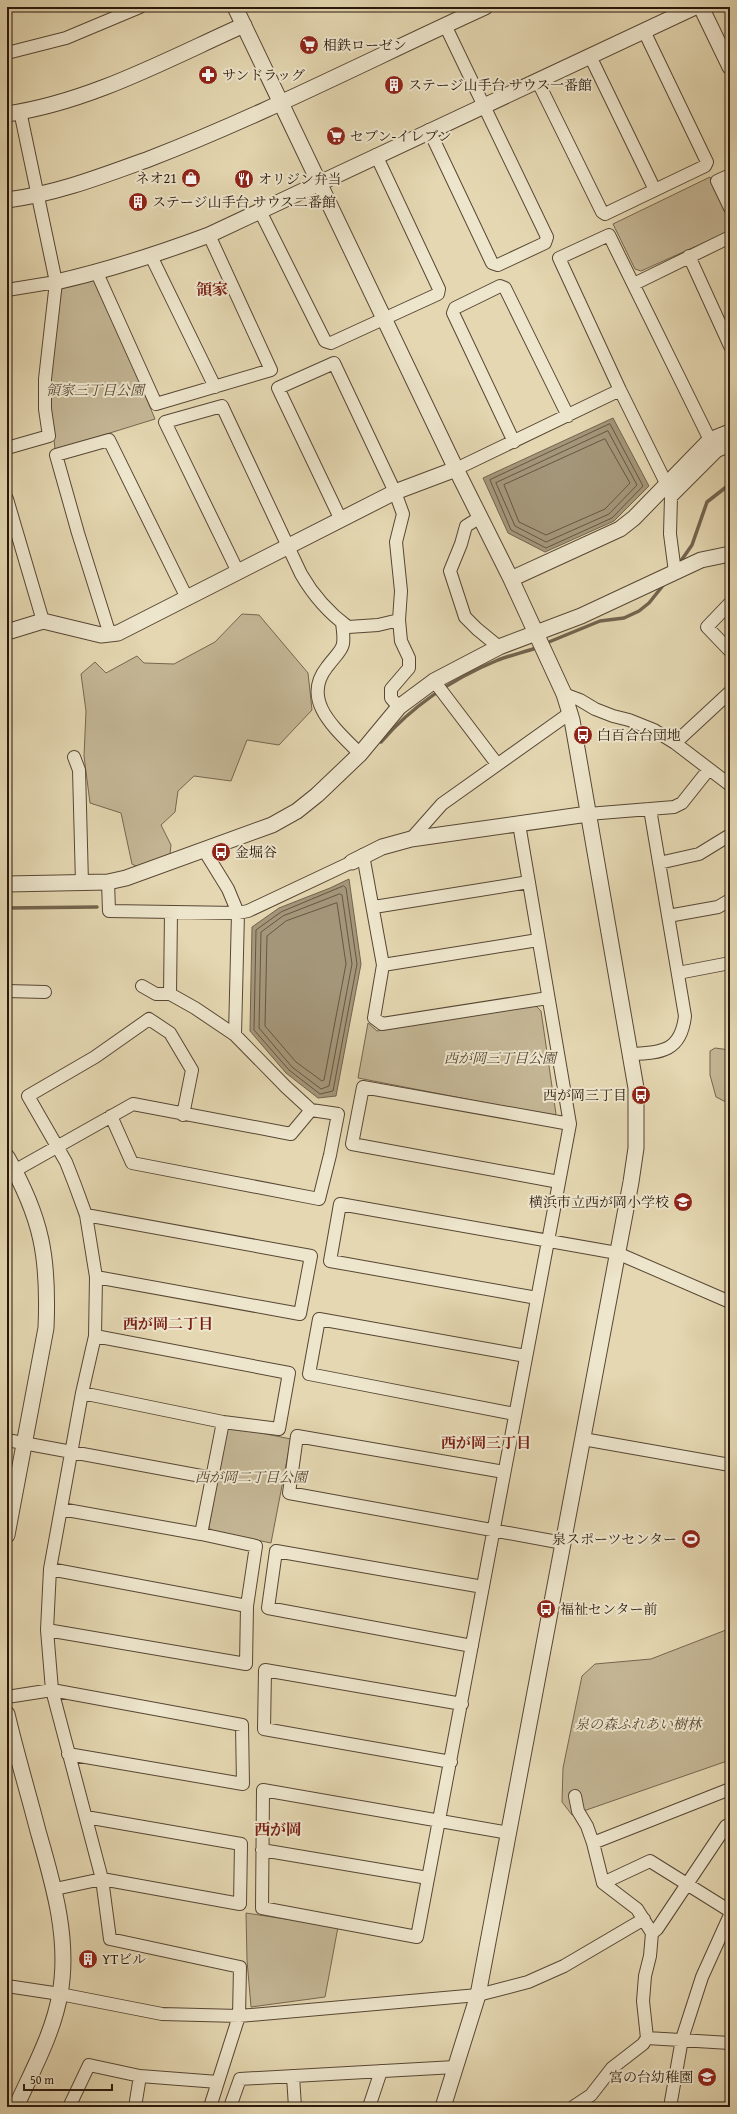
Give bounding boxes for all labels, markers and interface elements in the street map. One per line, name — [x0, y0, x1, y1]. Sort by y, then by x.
supermarket icon: 相鉄ローゼン — [298, 34, 320, 56]
place label: 相鉄ローゼン — [323, 35, 407, 55]
pharmacy icon: サンドラッグ — [197, 64, 219, 86]
place label: サンドラッグ — [222, 65, 305, 85]
building icon: ステージ山手台 サウス一番館 — [383, 74, 405, 96]
place label: ステージ山手台 サウス一番館 — [408, 75, 592, 95]
supermarket icon: セブン-イレブン — [325, 125, 347, 147]
place label: セブン-イレブン — [350, 126, 452, 146]
shop icon: ネオ21 — [180, 167, 202, 189]
place label: ネオ21 — [136, 168, 177, 188]
restaurant icon: オリジン弁当 — [233, 168, 255, 190]
place label: オリジン弁当 — [258, 169, 342, 189]
building icon: ステージ山手台 サウス二番館 — [127, 191, 149, 213]
place label: ステージ山手台 サウス二番館 — [152, 192, 336, 212]
district label: 領家 — [196, 277, 228, 301]
park label: 領家三丁目公園 — [46, 380, 146, 400]
bus stop icon: 白百合台団地 — [572, 724, 594, 746]
place label: 白百合台団地 — [597, 725, 681, 745]
bus stop icon: 金堀谷 — [210, 841, 232, 863]
place label: 金堀谷 — [235, 842, 277, 862]
park label: 西が岡三丁目公園 — [444, 1048, 558, 1068]
bus stop icon: 西が岡三丁目 — [630, 1084, 652, 1106]
place label: 西が岡三丁目 — [543, 1085, 627, 1105]
school or university icon: 横浜市立西が岡小学校 — [672, 1191, 694, 1213]
place label: 横浜市立西が岡小学校 — [529, 1192, 669, 1212]
district label: 西が岡二丁目 — [123, 1313, 213, 1334]
district label: 西が岡三丁目 — [441, 1432, 531, 1453]
park label: 西が岡二丁目公園 — [195, 1467, 309, 1487]
sports icon: 泉スポーツセンター — [680, 1528, 702, 1550]
place label: 泉スポーツセンター — [552, 1529, 677, 1549]
bus stop icon: 福祉センター前 — [535, 1598, 557, 1620]
place label: 福祉センター前 — [560, 1599, 657, 1619]
park label: 泉の森ふれあい樹林 — [575, 1714, 703, 1734]
district label: 西が岡 — [254, 1817, 302, 1841]
building icon: YTビル — [77, 1948, 99, 1970]
place label: YTビル — [102, 1949, 146, 1969]
scale bar — [24, 2066, 112, 2092]
school or university icon: 宮の台幼稚園 — [696, 2066, 718, 2088]
place label: 宮の台幼稚園 — [609, 2067, 693, 2087]
text: 50 m — [30, 2071, 54, 2088]

